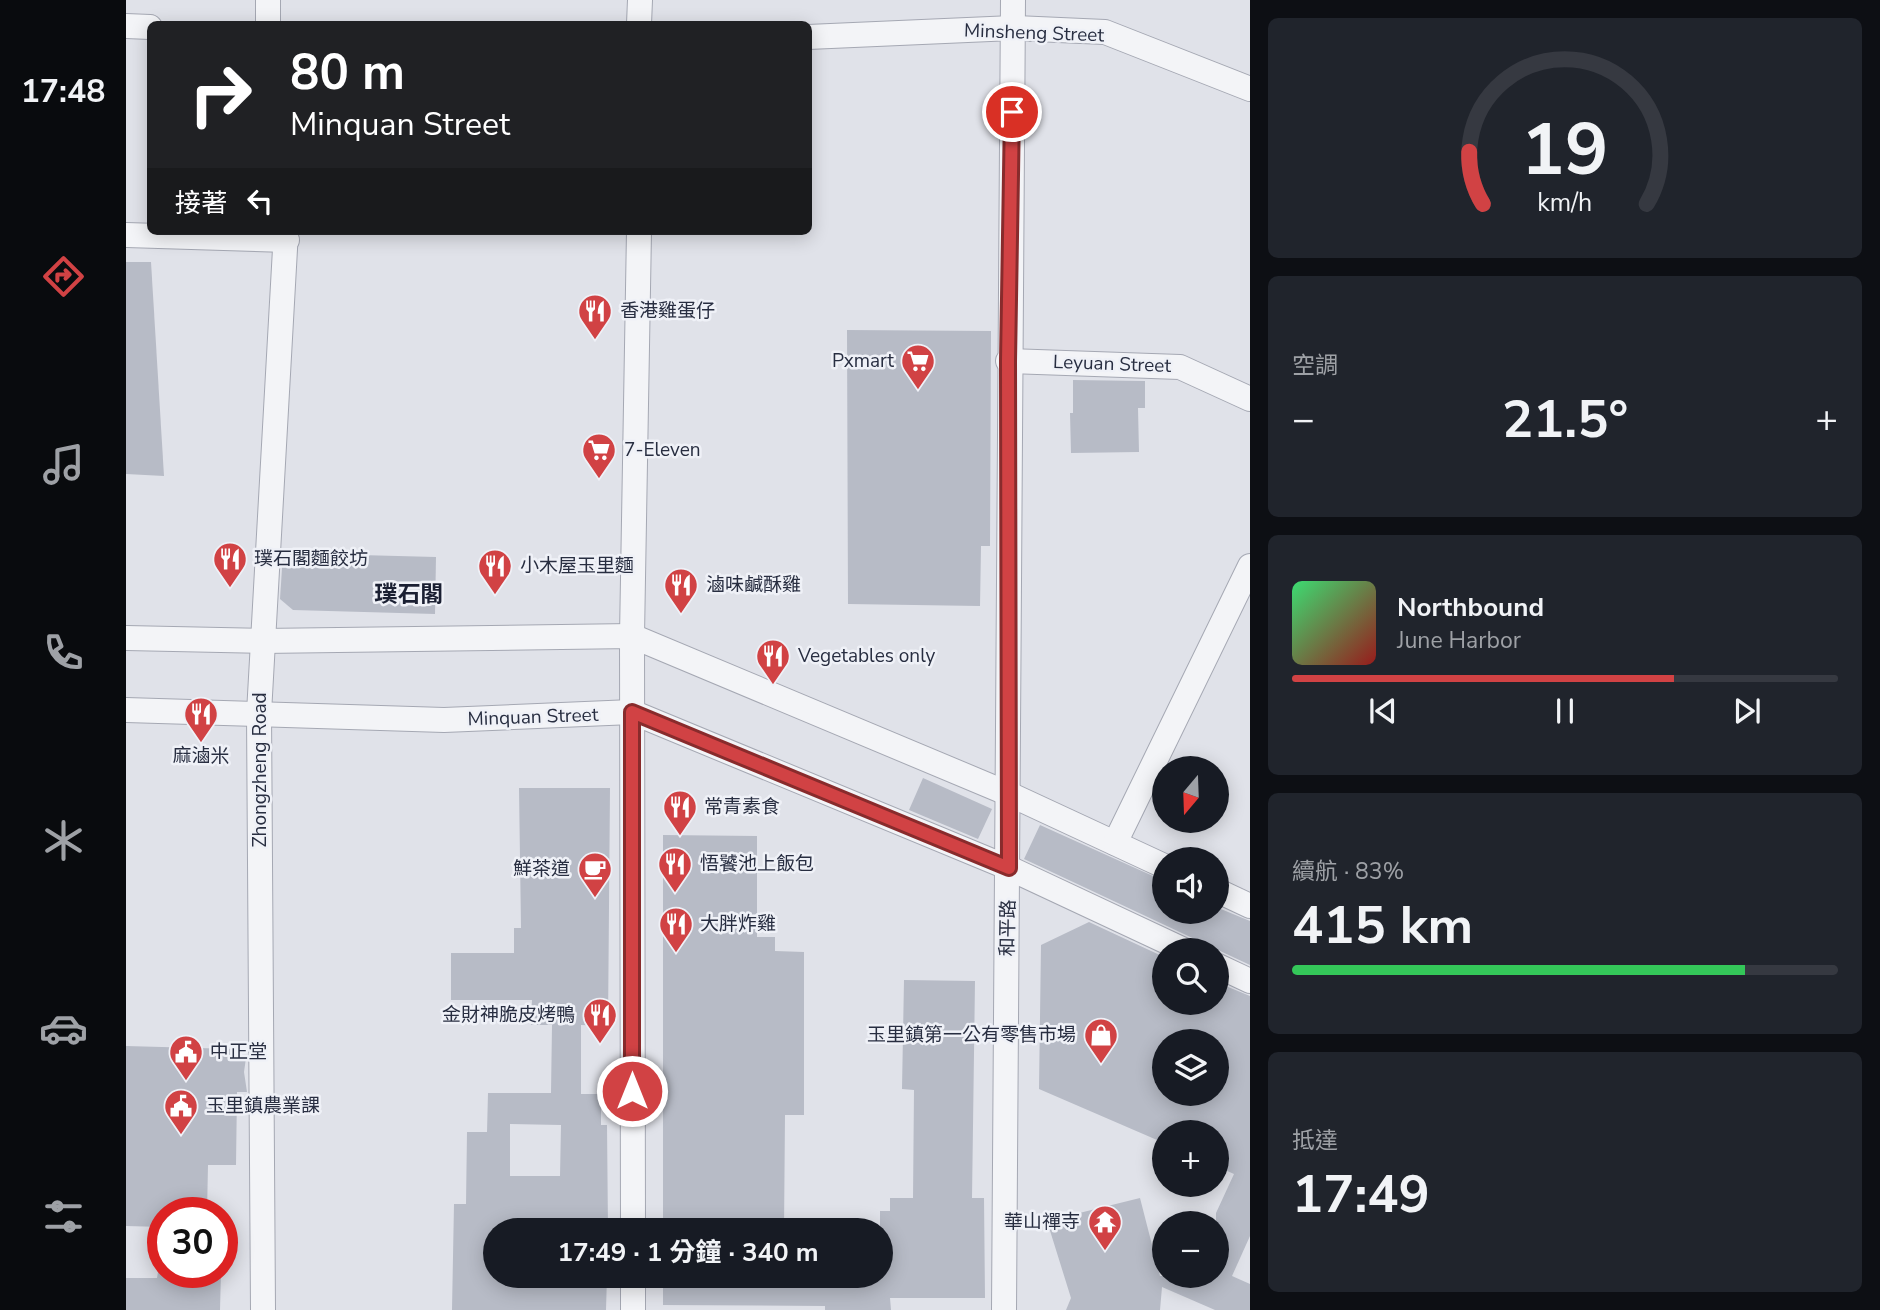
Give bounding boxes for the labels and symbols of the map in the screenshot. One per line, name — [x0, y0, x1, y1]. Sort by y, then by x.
street label: Minsheng Street — [964, 18, 1105, 48]
pin — [982, 82, 1042, 142]
restaurant icon: 香港雞蛋仔 — [576, 292, 614, 341]
place label: 香港雞蛋仔 — [620, 298, 715, 324]
supermarket icon: Pxmart — [899, 342, 937, 391]
place label: Pxmart — [832, 348, 894, 374]
street label: Leyuan Street — [1052, 349, 1172, 379]
supermarket icon: 7-Eleven — [580, 431, 618, 480]
place label: 7-Eleven — [624, 437, 701, 463]
restaurant icon: 璞石閣麵餃坊 — [211, 540, 249, 589]
place label: 璞石閣麵餃坊 — [254, 546, 368, 572]
restaurant icon: 小木屋玉里麵 — [476, 547, 514, 596]
place label: 小木屋玉里麵 — [520, 553, 634, 579]
restaurant icon: 滷味鹹酥雞 — [662, 566, 700, 615]
place label: 滷味鹹酥雞 — [706, 572, 801, 598]
district label: 璞石閣 — [375, 579, 444, 610]
restaurant icon: Vegetables only — [754, 637, 792, 686]
place label: Vegetables only — [797, 643, 936, 669]
street label: Zhongzheng Road — [247, 692, 273, 848]
restaurant icon: 麻滷米 — [182, 695, 220, 744]
street label: Minquan Street — [467, 702, 599, 732]
place label: 麻滷米 — [172, 743, 230, 769]
north arrow — [1152, 756, 1228, 833]
restaurant icon: 常青素食 — [661, 788, 699, 837]
place label: 常青素食 — [704, 794, 780, 820]
restaurant icon: 悟饕池上飯包 — [656, 845, 694, 894]
cafe icon: 鮮茶道 — [576, 850, 614, 899]
place label: 悟饕池上飯包 — [700, 851, 814, 877]
place label: 鮮茶道 — [513, 856, 570, 882]
street label: 和平路 — [995, 899, 1021, 957]
restaurant icon: 大胖炸雞 — [657, 905, 695, 954]
place label: 大胖炸雞 — [700, 911, 776, 937]
restaurant icon: 金財神脆皮烤鴨 — [581, 996, 619, 1045]
place label: 金財神脆皮烤鴨 — [442, 1002, 575, 1028]
shop icon: 玉里鎮第一公有零售市場 — [1082, 1016, 1120, 1065]
place label: 玉里鎮第一公有零售市場 — [867, 1022, 1076, 1048]
public building icon: 中正堂 — [167, 1033, 205, 1082]
place label: 中正堂 — [210, 1039, 267, 1065]
position arrow — [595, 1054, 669, 1128]
public building icon: 玉里鎮農業課 — [162, 1087, 200, 1136]
place label: 玉里鎮農業課 — [206, 1093, 320, 1119]
speed limit sign: 30 — [147, 1197, 238, 1288]
temple icon: 華山禪寺 — [1086, 1203, 1124, 1252]
place label: 華山禪寺 — [1004, 1209, 1080, 1235]

